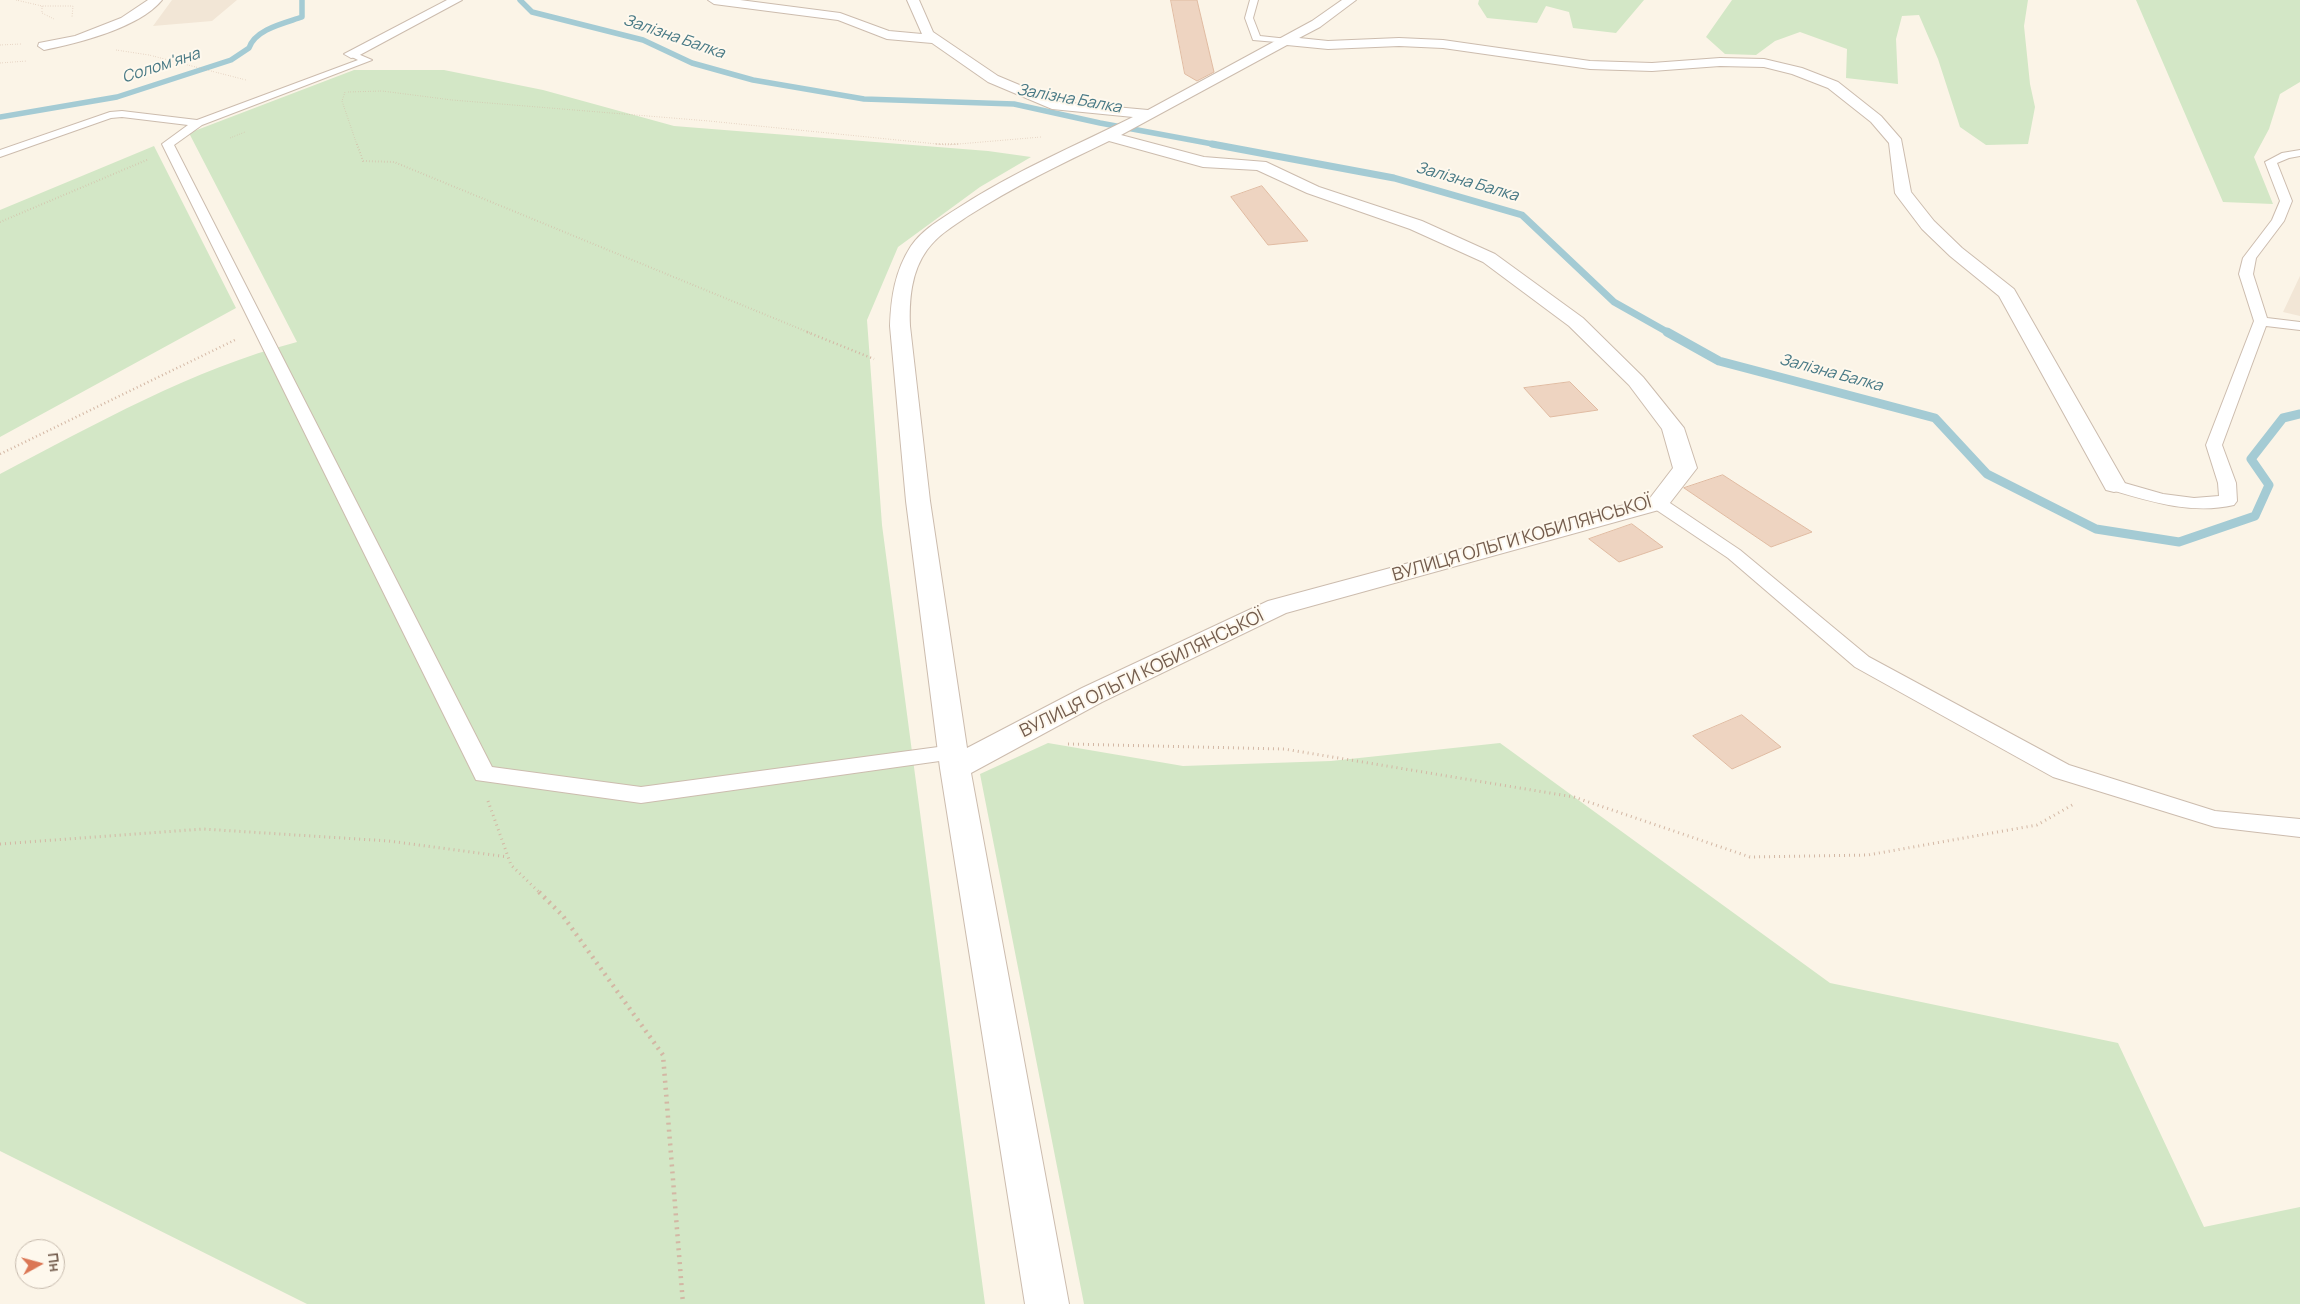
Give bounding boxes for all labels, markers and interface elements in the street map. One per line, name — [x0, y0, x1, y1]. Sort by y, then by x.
water label: Залізна Балка — [621, 11, 727, 63]
water label: Солом'яна — [120, 44, 202, 88]
water label: Залізна Балка — [1015, 80, 1123, 118]
water label: Залізна Балка — [1414, 158, 1520, 206]
water label: Залізна Балка — [1778, 350, 1884, 396]
street label: ВУЛИЦЯ ОЛЬГИ КОБИЛЯНСЬКОЇ — [1390, 492, 1654, 586]
street label: ВУЛИЦЯ ОЛЬГИ КОБИЛЯНСЬКОЇ — [1016, 605, 1268, 743]
north arrow — [15, 1239, 65, 1289]
text: Пн — [44, 1252, 65, 1273]

